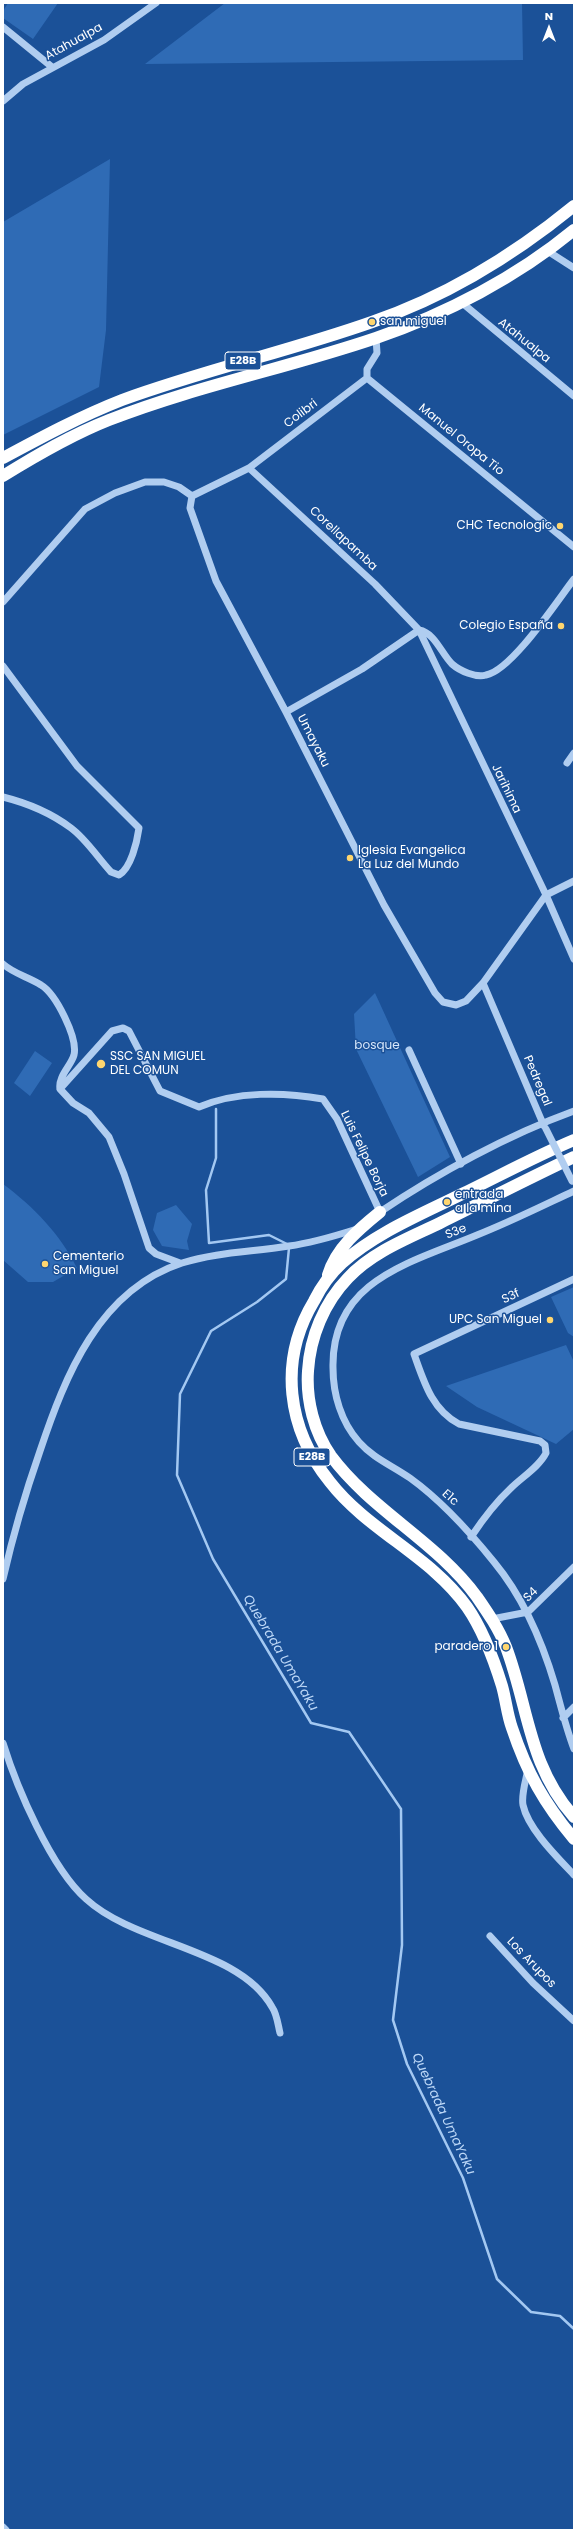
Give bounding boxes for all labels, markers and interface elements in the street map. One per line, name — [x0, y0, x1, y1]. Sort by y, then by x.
north arrow — [529, 8, 569, 48]
text: N — [545, 8, 553, 24]
street label: Atahualpa — [43, 20, 105, 64]
place label: san miguel — [380, 315, 447, 329]
street label: Atahualpa — [495, 316, 553, 366]
marker: san miguel — [367, 317, 377, 327]
road number: E28B — [225, 352, 261, 370]
street label: Colibri — [281, 397, 321, 431]
street label: Manuel Oropa Tio — [415, 401, 507, 479]
street label: Corellapamba — [306, 504, 380, 574]
place label: CHC Tecnologic — [456, 519, 552, 533]
marker: CHC Tecnologic — [555, 521, 565, 531]
place label: Colegio España — [459, 619, 553, 633]
marker: Colegio España — [556, 621, 566, 631]
street label: Umayaku — [294, 712, 332, 770]
street label: Jarihima — [488, 762, 524, 816]
place label: Iglesia Evangelica La Luz del Mundo — [358, 844, 466, 872]
marker: Iglesia Evangelica La Luz del Mundo — [345, 853, 355, 863]
park label: bosque — [354, 1039, 400, 1053]
place label: SSC SAN MIGUEL DEL COMUN — [110, 1050, 205, 1078]
street label: Pedregal — [520, 1054, 554, 1108]
marker: SSC SAN MIGUEL DEL COMUN — [95, 1058, 107, 1070]
street label: Luis Felipe Borja — [337, 1109, 391, 1199]
place label: entrada a la mina — [455, 1188, 512, 1216]
marker: entrada a la mina — [442, 1197, 452, 1207]
street label: S3e — [443, 1221, 469, 1243]
place label: Cementerio San Miguel — [53, 1250, 124, 1278]
marker: Cementerio San Miguel — [40, 1259, 50, 1269]
street label: S3f — [500, 1287, 522, 1307]
place label: UPC San Miguel — [449, 1313, 542, 1327]
marker: UPC San Miguel — [545, 1315, 555, 1325]
road number: E28B — [294, 1448, 330, 1466]
street label: E1c — [439, 1487, 461, 1509]
street label: S4 — [521, 1585, 541, 1605]
water label: Quebrada UmaYaku — [239, 1592, 321, 1714]
place label: paradero 1 — [434, 1640, 498, 1654]
marker: paradero 1 — [501, 1642, 511, 1652]
street label: Los Arupos — [503, 1935, 559, 1991]
water label: Quebrada UmaYaku — [408, 2051, 478, 2177]

